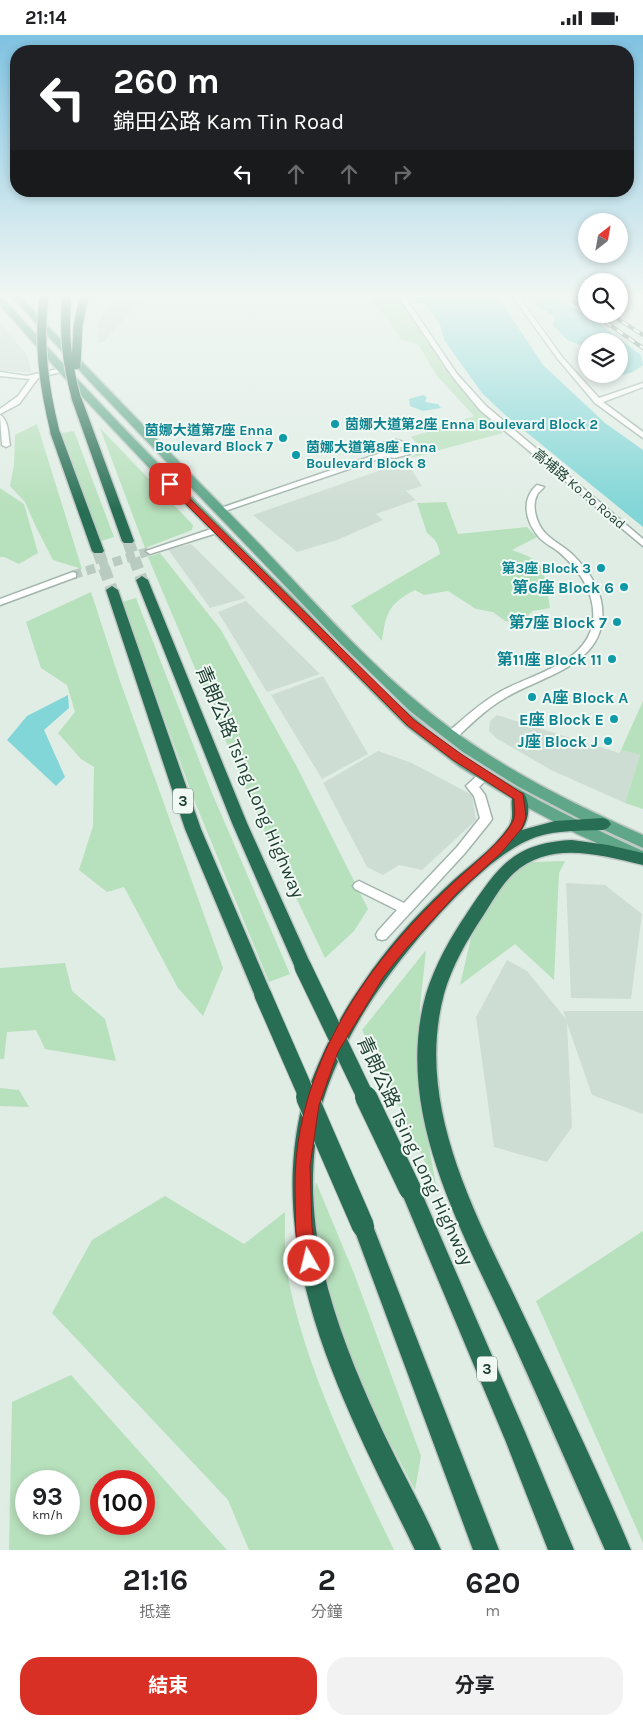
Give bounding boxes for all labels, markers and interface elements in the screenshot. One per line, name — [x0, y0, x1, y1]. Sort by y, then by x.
text: 21:14 — [25, 7, 66, 29]
text: 260 m — [113, 61, 220, 102]
icon: left — [30, 65, 95, 130]
text: 錦田公路 Kam Tin Road — [113, 109, 344, 135]
icon: left — [229, 160, 257, 188]
icon: ahead — [282, 160, 310, 188]
icon: ahead — [335, 160, 363, 188]
icon: right — [388, 160, 416, 188]
north arrow — [578, 213, 628, 263]
map controls — [578, 213, 628, 383]
button: search — [578, 273, 628, 323]
button: layers — [578, 333, 628, 383]
place label: 茵娜大道第2座 Enna Boulevard Block 2 — [345, 416, 598, 433]
marker: 茵娜大道第2座 Enna Boulevard Block 2 — [329, 418, 341, 430]
place label: 茵娜大道第7座 Enna Boulevard Block 7 — [145, 422, 273, 455]
marker: 茵娜大道第7座 Enna Boulevard Block 7 — [277, 432, 289, 444]
place label: 茵娜大道第8座 Enna Boulevard Block 8 — [306, 439, 436, 472]
street label: 高埔路 Ko Po Road — [529, 445, 629, 533]
marker: 茵娜大道第8座 Enna Boulevard Block 8 — [290, 449, 302, 461]
pin — [149, 463, 191, 505]
icon: arrive — [156, 470, 184, 498]
place label: 第3座 Block 3 — [502, 560, 591, 577]
marker: 第3座 Block 3 — [595, 562, 607, 574]
place label: 第6座 Block 6 — [512, 578, 614, 597]
marker: 第6座 Block 6 — [618, 581, 630, 593]
place label: 第7座 Block 7 — [509, 613, 607, 632]
marker: 第7座 Block 7 — [611, 616, 623, 628]
place label: 第11座 Block 11 — [497, 650, 602, 669]
marker: 第11座 Block 11 — [606, 653, 618, 665]
street label: 青朗公路 Tsing Long Highway — [191, 663, 309, 902]
place label: A座 Block A — [542, 688, 628, 707]
marker: A座 Block A — [526, 691, 538, 703]
place label: E座 Block E — [519, 710, 604, 729]
marker: E座 Block E — [608, 713, 620, 725]
place label: J座 Block J — [517, 732, 598, 751]
marker: J座 Block J — [602, 735, 614, 747]
road number: 3 — [173, 789, 193, 813]
street label: 青朗公路 Tsing Long Highway — [352, 1033, 478, 1269]
position arrow — [282, 1234, 334, 1286]
road number: 3 — [477, 1357, 497, 1381]
speed limit sign: 100 — [90, 1470, 155, 1535]
text: 93 — [32, 1482, 63, 1511]
text: km/h — [32, 1508, 63, 1522]
text: 21:16 — [122, 1562, 188, 1598]
text: 2 — [318, 1562, 336, 1598]
text: 620 — [465, 1565, 521, 1601]
text: m — [485, 1601, 500, 1620]
text: 抵達 — [139, 1602, 171, 1621]
text: 分鐘 — [311, 1602, 343, 1621]
button: 結束 — [20, 1657, 317, 1715]
button: 分享 — [327, 1657, 623, 1715]

